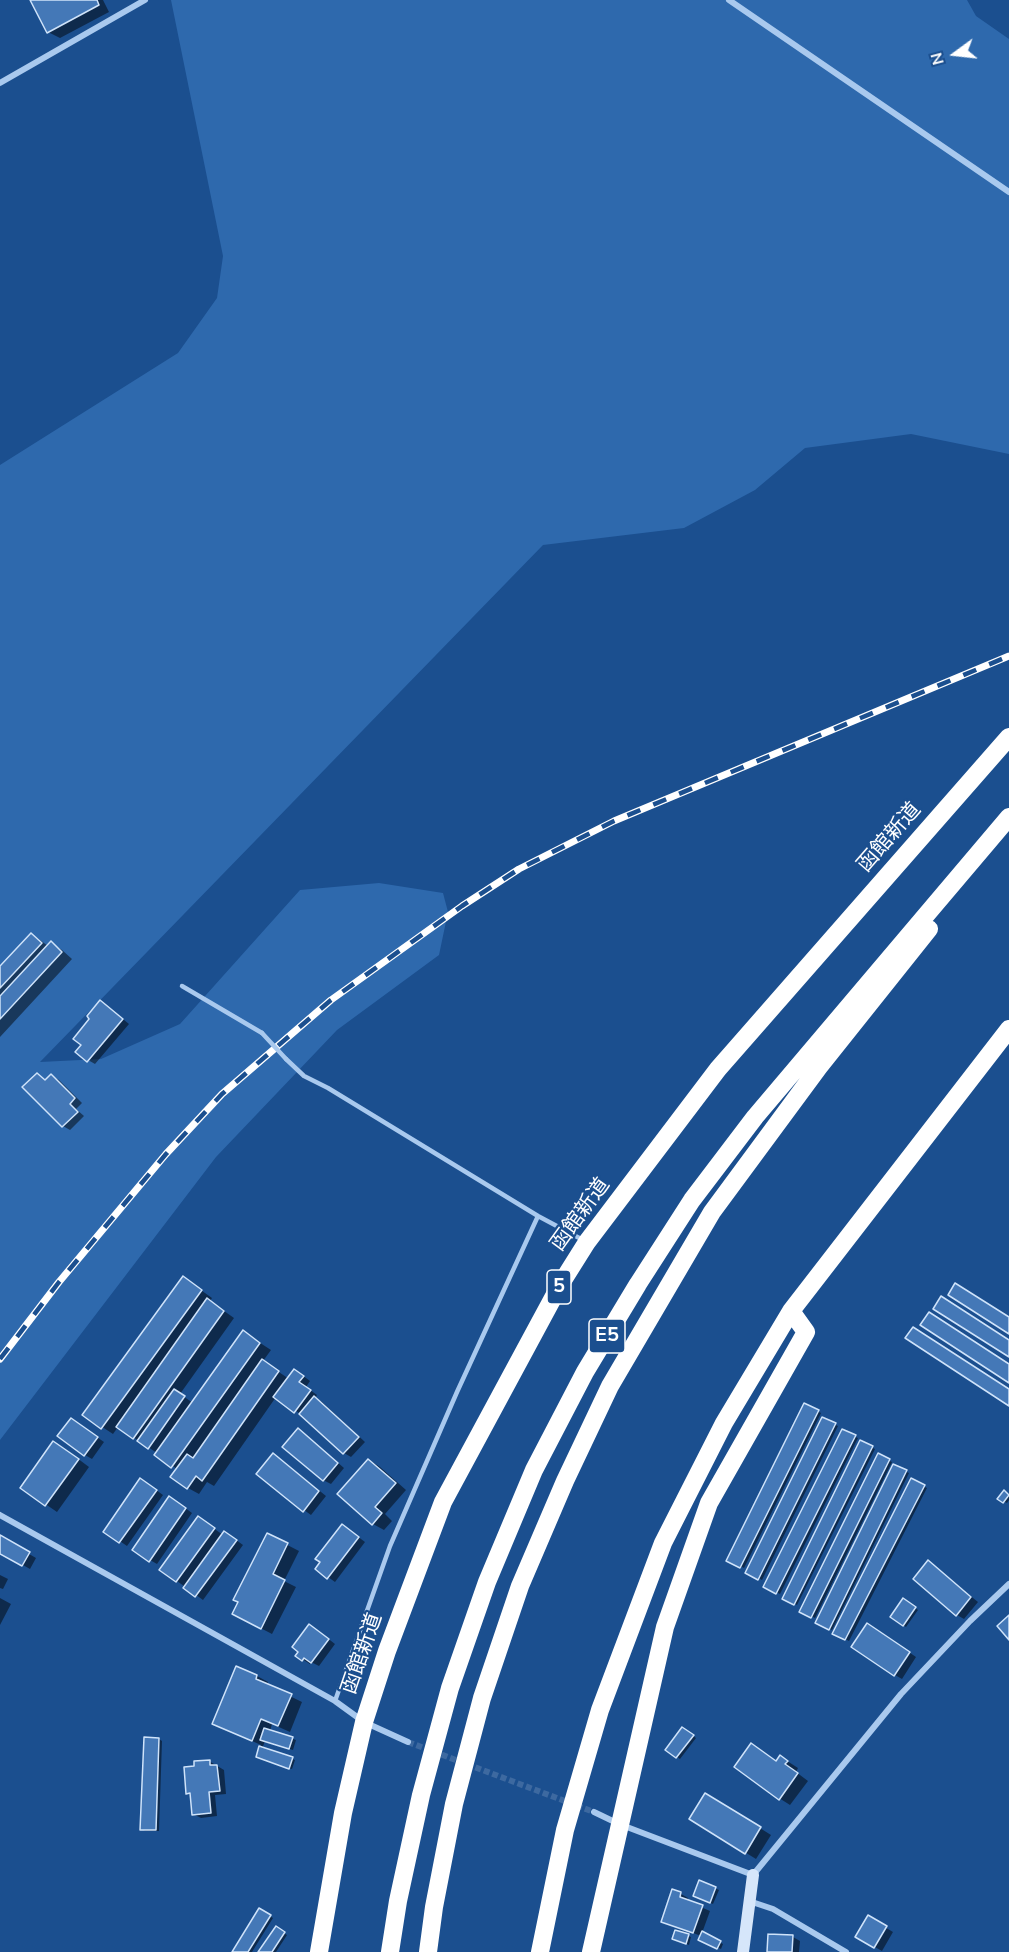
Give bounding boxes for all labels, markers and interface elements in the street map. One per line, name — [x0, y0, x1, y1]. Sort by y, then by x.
north arrow — [925, 24, 985, 84]
text: N — [925, 50, 950, 67]
street label: 函館新道 — [853, 798, 927, 878]
street label: 函館新道 — [546, 1174, 616, 1256]
road number: 5 — [547, 1270, 571, 1304]
road number: E5 — [589, 1319, 625, 1353]
street label: 函館新道 — [337, 1610, 389, 1698]

